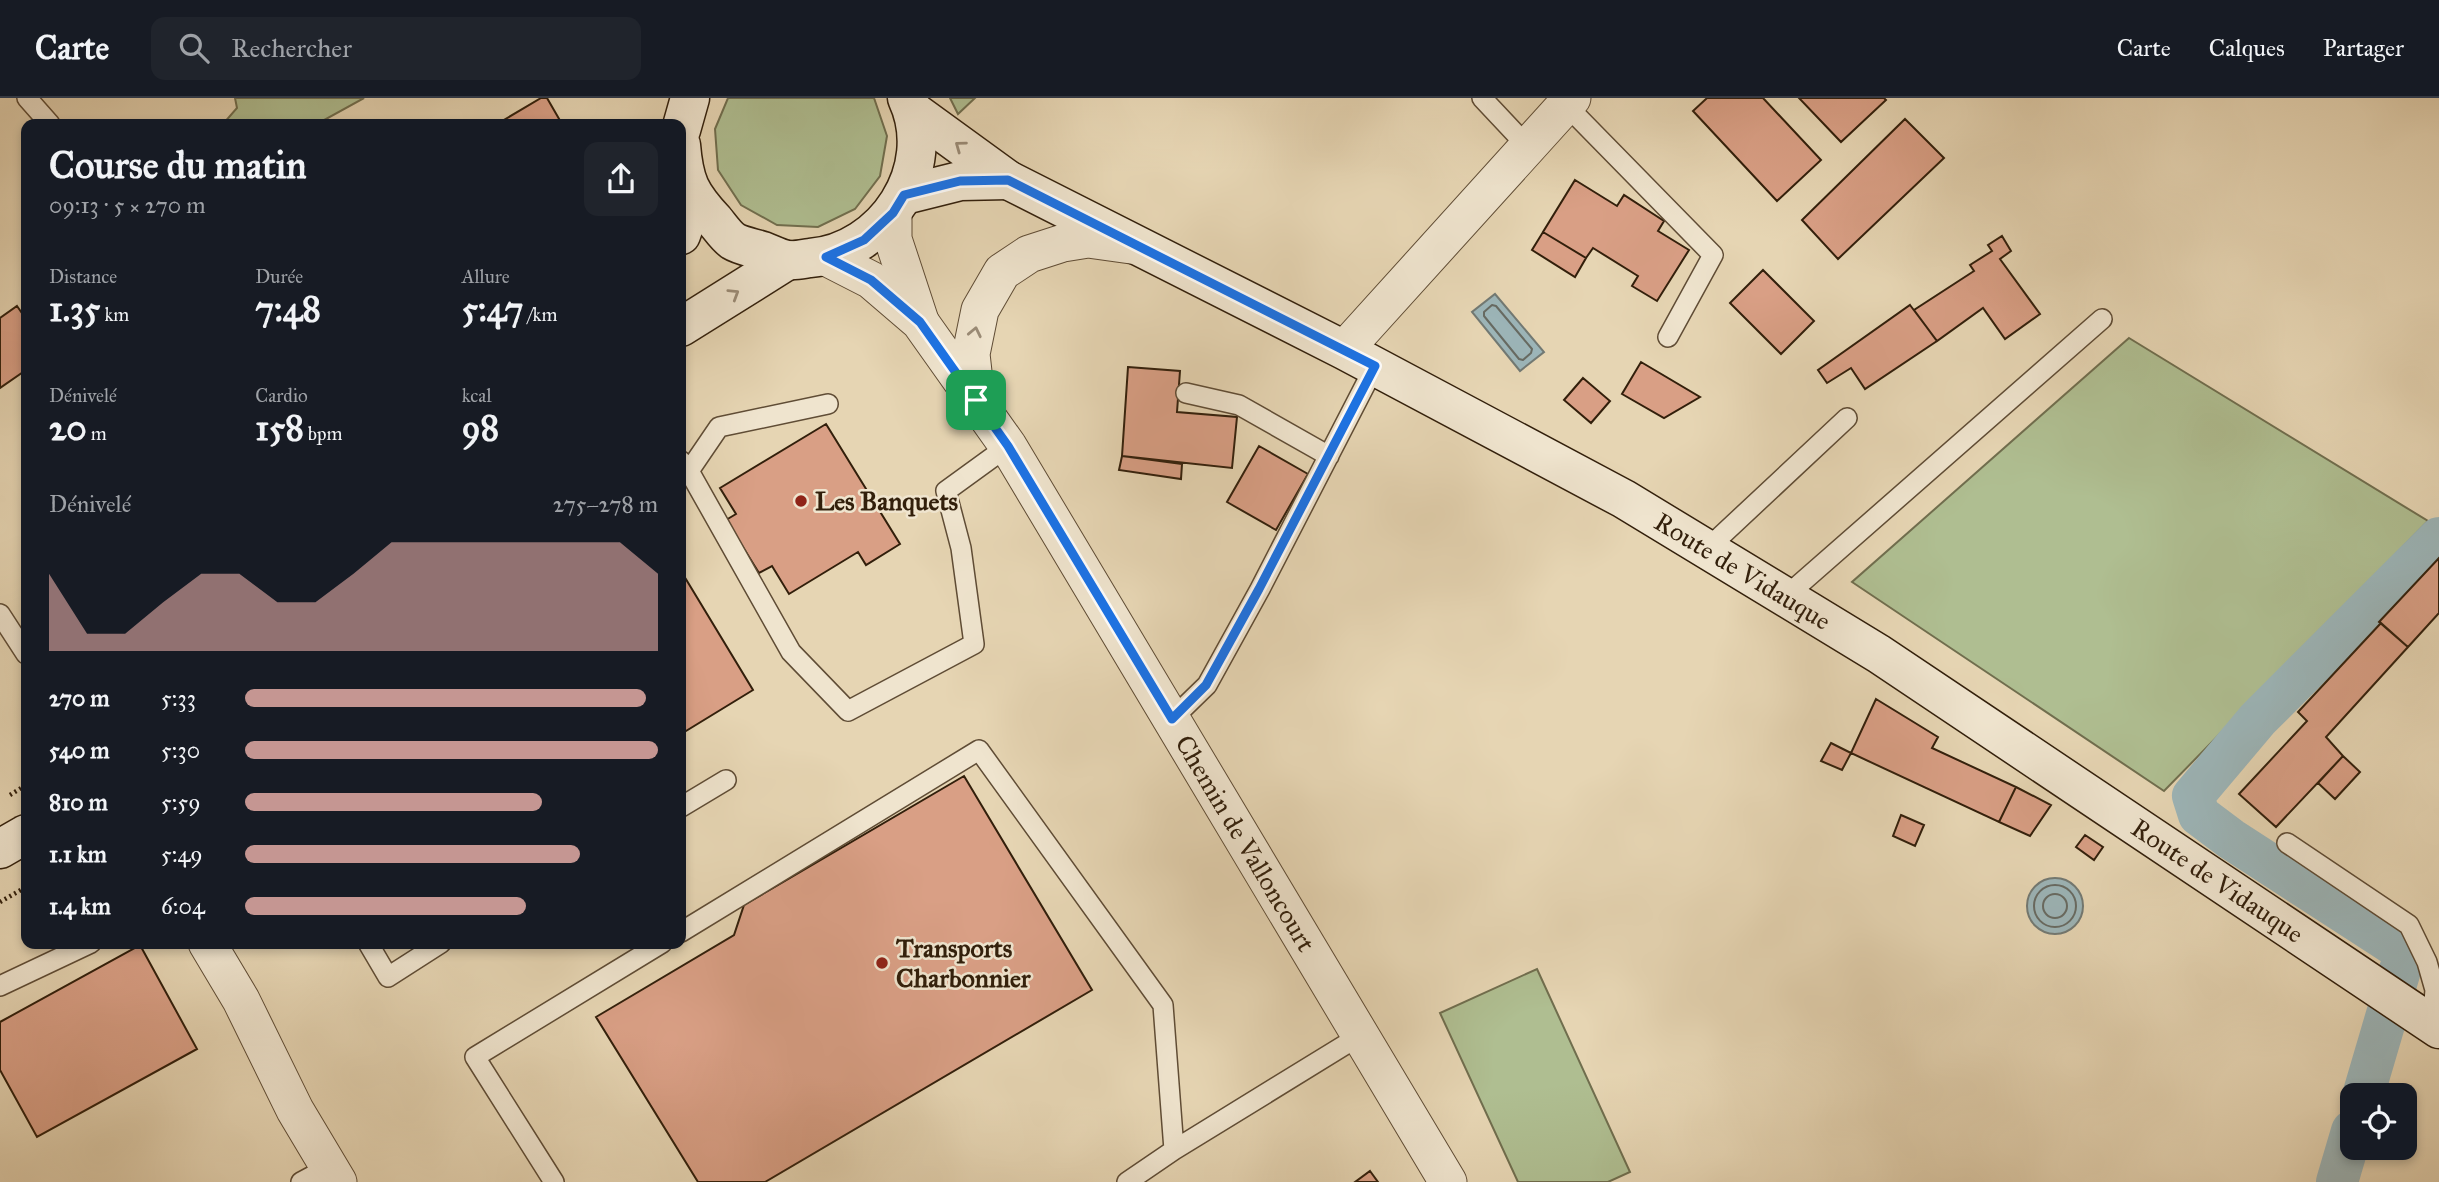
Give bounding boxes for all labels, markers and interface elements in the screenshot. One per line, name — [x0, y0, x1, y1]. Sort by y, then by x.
search box — [151, 17, 641, 80]
text: Carte — [35, 28, 109, 68]
icon: search — [175, 29, 213, 67]
text: Rechercher — [231, 32, 352, 64]
text: Carte — [2117, 33, 2171, 63]
text: Calques — [2209, 33, 2285, 63]
text: Partager — [2323, 33, 2404, 63]
text: Course du matin — [49, 142, 307, 188]
button: share — [584, 142, 658, 216]
one-way arrow — [955, 142, 968, 154]
text: 09:13 · 5 × 270 m — [49, 191, 206, 219]
text: Distance — [49, 265, 117, 288]
text: Durée — [255, 265, 303, 288]
text: Allure — [462, 265, 510, 288]
text: 1.35 — [49, 288, 100, 331]
text: 7:48 — [255, 288, 321, 331]
text: 5:47 — [462, 288, 523, 331]
one-way arrow — [727, 290, 740, 303]
text: km — [100, 303, 129, 326]
text: /km — [523, 303, 557, 326]
one-way arrow — [967, 326, 982, 338]
pin — [946, 370, 1006, 430]
icon: arrive — [957, 381, 995, 419]
text: Dénivelé — [49, 384, 117, 407]
text: Cardio — [255, 384, 308, 407]
text: kcal — [462, 384, 492, 407]
text: 20 — [49, 407, 87, 450]
text: 158 — [255, 407, 304, 450]
text: 98 — [462, 407, 499, 450]
text: m — [87, 422, 107, 445]
text: bpm — [304, 422, 343, 445]
place label: Les Banquets — [815, 485, 959, 517]
text: Dénivelé — [49, 490, 131, 518]
text: 275–278 m — [553, 490, 658, 518]
marker: Les Banquets — [793, 493, 809, 509]
street label: Route de Vidauque — [1649, 505, 1837, 637]
text: 270 m — [49, 684, 110, 712]
text: 5:33 — [161, 684, 196, 712]
street label: Chemin de Valloncourt — [1168, 729, 1323, 957]
text: 540 m — [49, 736, 110, 764]
text: 5:30 — [161, 736, 200, 764]
text: 810 m — [49, 788, 108, 816]
text: 5:59 — [161, 788, 201, 816]
street label: Route de Vidauque — [2125, 812, 2310, 950]
text: 1.1 km — [49, 840, 107, 868]
text: 5:49 — [161, 840, 203, 868]
text: 1.4 km — [49, 892, 111, 920]
text: 6:04 — [161, 892, 205, 920]
place label: Transports Charbonnier — [895, 932, 1032, 994]
marker: Transports Charbonnier — [874, 955, 890, 971]
map controls — [2340, 1083, 2417, 1160]
button: locate — [2340, 1083, 2417, 1160]

